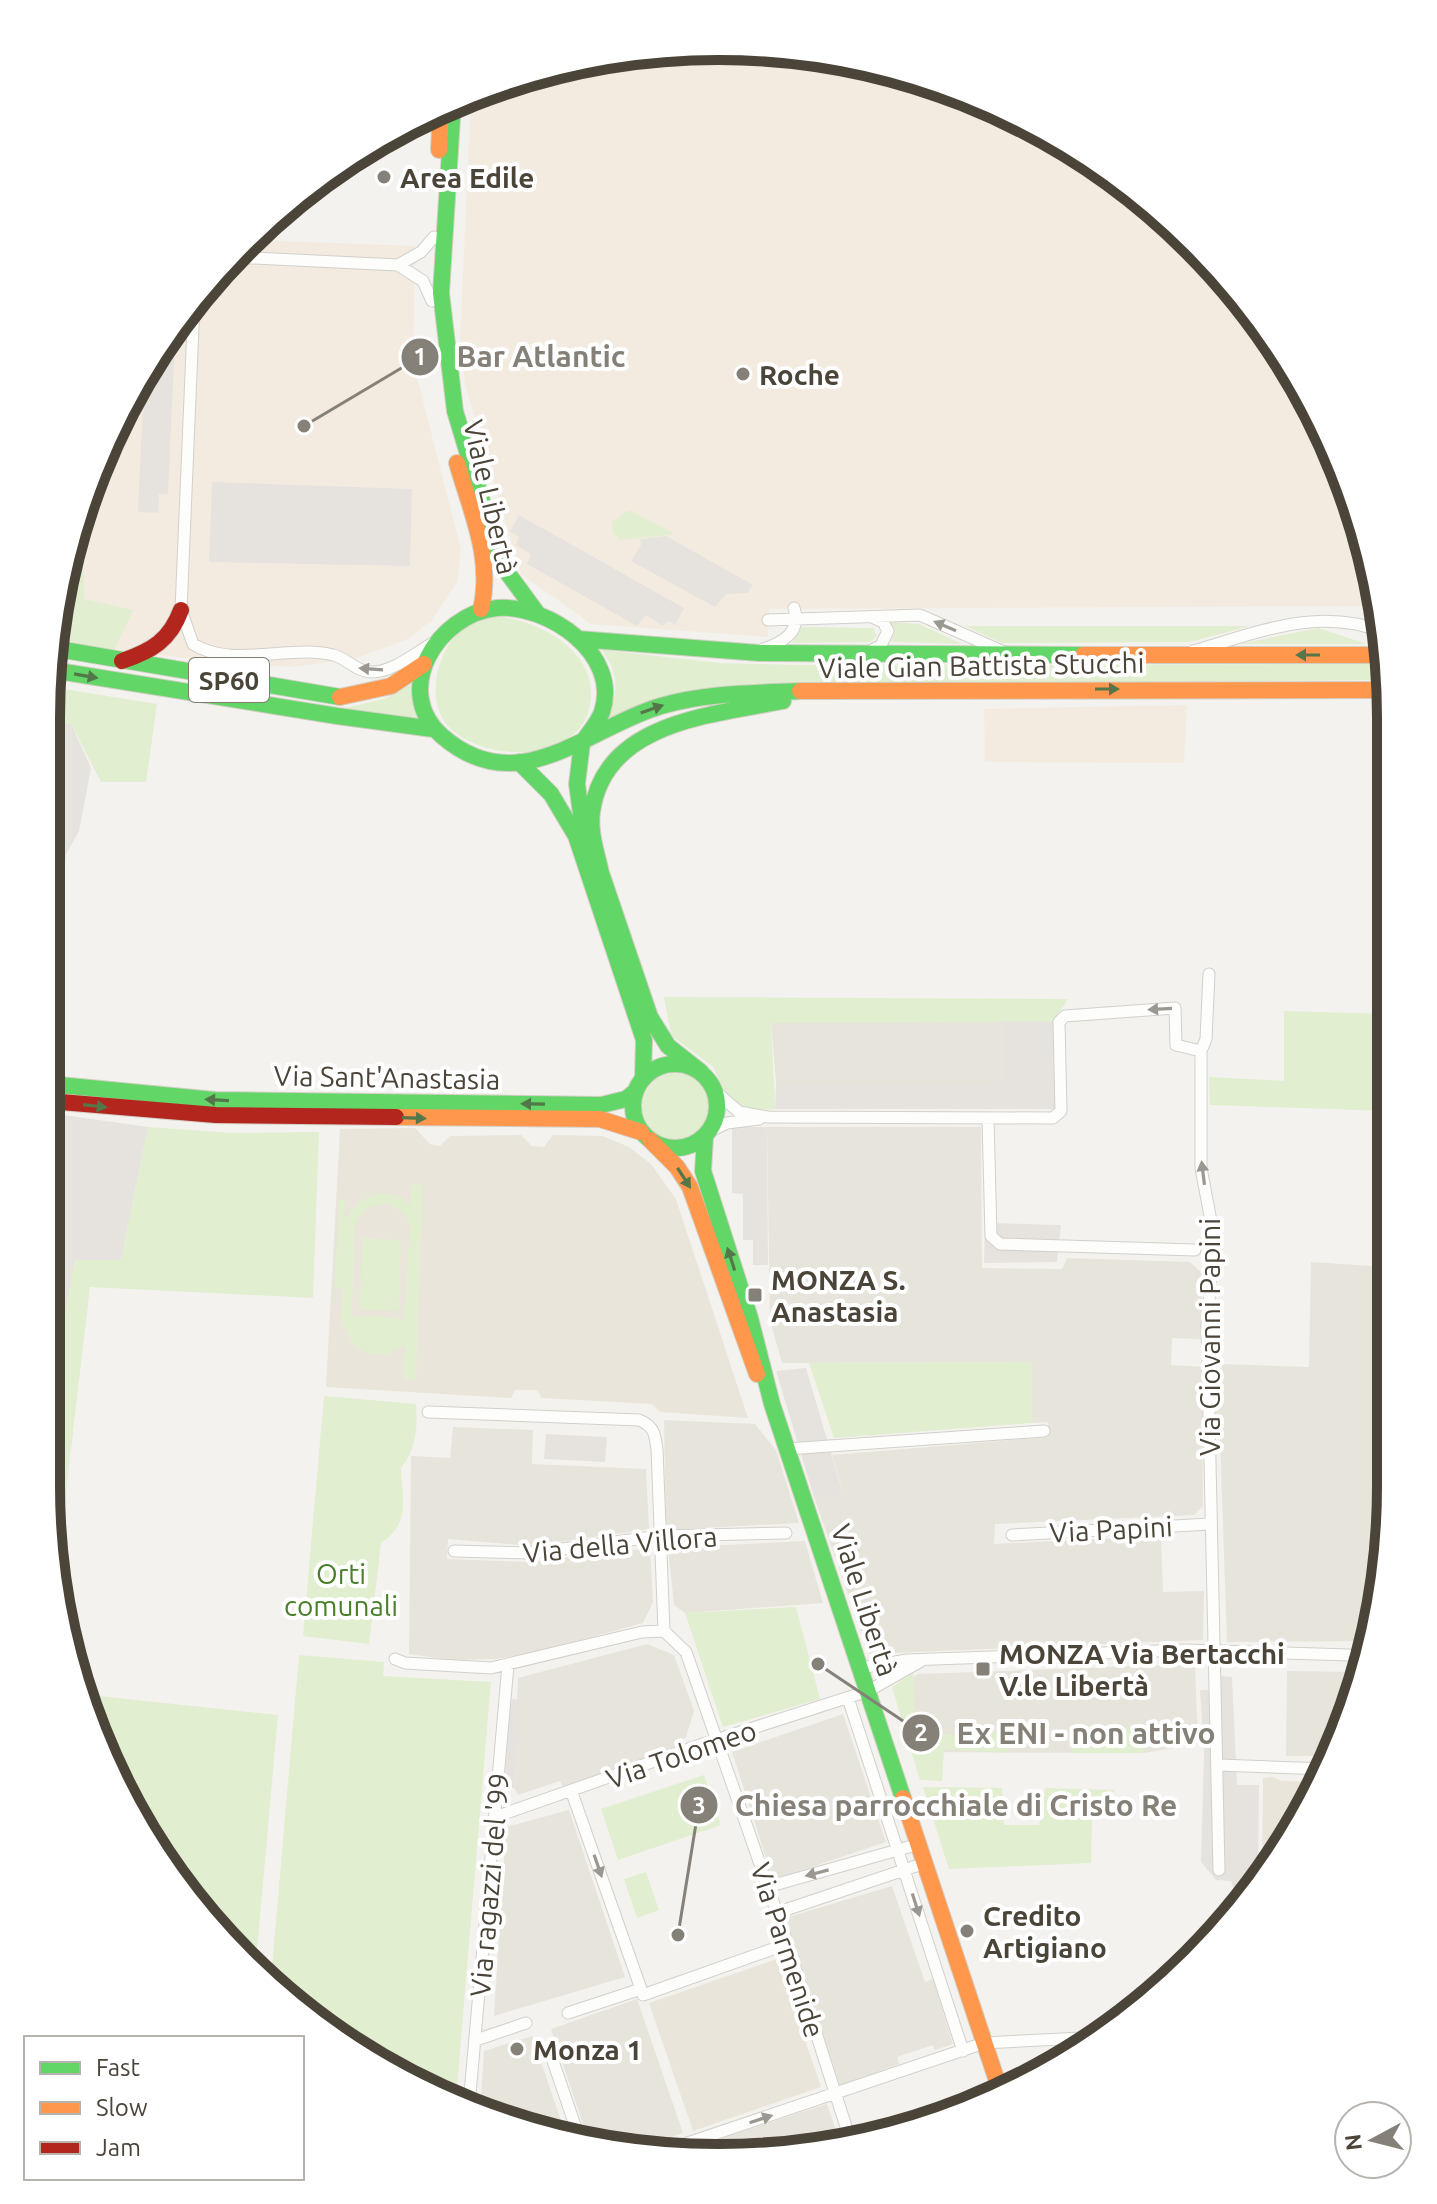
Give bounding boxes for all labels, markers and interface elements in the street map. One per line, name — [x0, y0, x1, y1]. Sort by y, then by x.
place label: Area Edile — [400, 162, 534, 193]
marker: Area Edile — [375, 168, 393, 186]
callout: Bar Atlantic — [400, 330, 641, 384]
text: Bar Atlantic — [457, 339, 625, 373]
text: 1 — [413, 343, 427, 370]
place label: Roche — [759, 359, 840, 390]
marker: Roche — [734, 365, 752, 383]
street label: Viale Libertà — [458, 417, 524, 577]
one-way arrow — [933, 619, 956, 633]
street label: Viale Gian Battista Stucchi — [817, 647, 1145, 683]
one-way arrow — [1295, 649, 1320, 662]
road number: SP60 — [189, 658, 269, 702]
one-way arrow — [358, 662, 383, 675]
one-way arrow — [74, 670, 99, 683]
one-way arrow — [1095, 683, 1120, 696]
one-way arrow — [640, 703, 664, 715]
one-way arrow — [1147, 1003, 1172, 1016]
street label: Via Sant'Anastasia — [273, 1060, 501, 1094]
one-way arrow — [204, 1093, 229, 1106]
one-way arrow — [520, 1098, 545, 1111]
one-way arrow — [82, 1100, 107, 1113]
one-way arrow — [402, 1111, 427, 1124]
one-way arrow — [1196, 1160, 1209, 1185]
one-way arrow — [676, 1168, 691, 1189]
street label: Via Giovanni Papini — [1194, 1218, 1225, 1456]
one-way arrow — [724, 1246, 737, 1270]
place label: MONZA S. Anastasia — [771, 1264, 906, 1327]
marker: MONZA S. Anastasia — [746, 1286, 764, 1304]
street label: Via Papini — [1049, 1510, 1173, 1548]
street label: Via della Villora — [521, 1520, 719, 1568]
street label: Viale Libertà — [826, 1520, 904, 1680]
park label: Orti comunali — [284, 1558, 398, 1621]
place label: MONZA Via Bertacchi V.le Libertà — [999, 1638, 1285, 1701]
marker: MONZA Via Bertacchi V.le Libertà — [974, 1660, 992, 1678]
callout: Ex ENI - non attivo — [901, 1706, 1232, 1760]
street label: Via Tolomeo — [602, 1714, 760, 1794]
text: Ex ENI - non attivo — [956, 1716, 1216, 1750]
text: 2 — [914, 1719, 928, 1746]
street label: Via ragazzi del '99 — [464, 1772, 514, 1998]
callout: Chiesa parrocchiale di Cristo Re — [679, 1778, 1194, 1832]
text: Chiesa parrocchiale di Cristo Re — [735, 1788, 1177, 1822]
text: 3 — [692, 1792, 706, 1819]
one-way arrow — [592, 1854, 605, 1878]
street label: Via Parmenide — [745, 1859, 831, 2041]
one-way arrow — [804, 1868, 829, 1880]
one-way arrow — [910, 1893, 922, 1917]
place label: Credito Artigiano — [983, 1900, 1107, 1963]
marker: Credito Artigiano — [958, 1922, 976, 1940]
place label: Monza 1 — [533, 2034, 642, 2065]
legend — [24, 2036, 304, 2180]
marker: Monza 1 — [508, 2040, 526, 2058]
text: Fast — [96, 2054, 140, 2081]
text: Slow — [96, 2094, 148, 2121]
north arrow — [1333, 2100, 1413, 2180]
one-way arrow — [749, 2112, 773, 2125]
text: N — [1339, 2133, 1366, 2152]
text: Jam — [96, 2134, 141, 2161]

